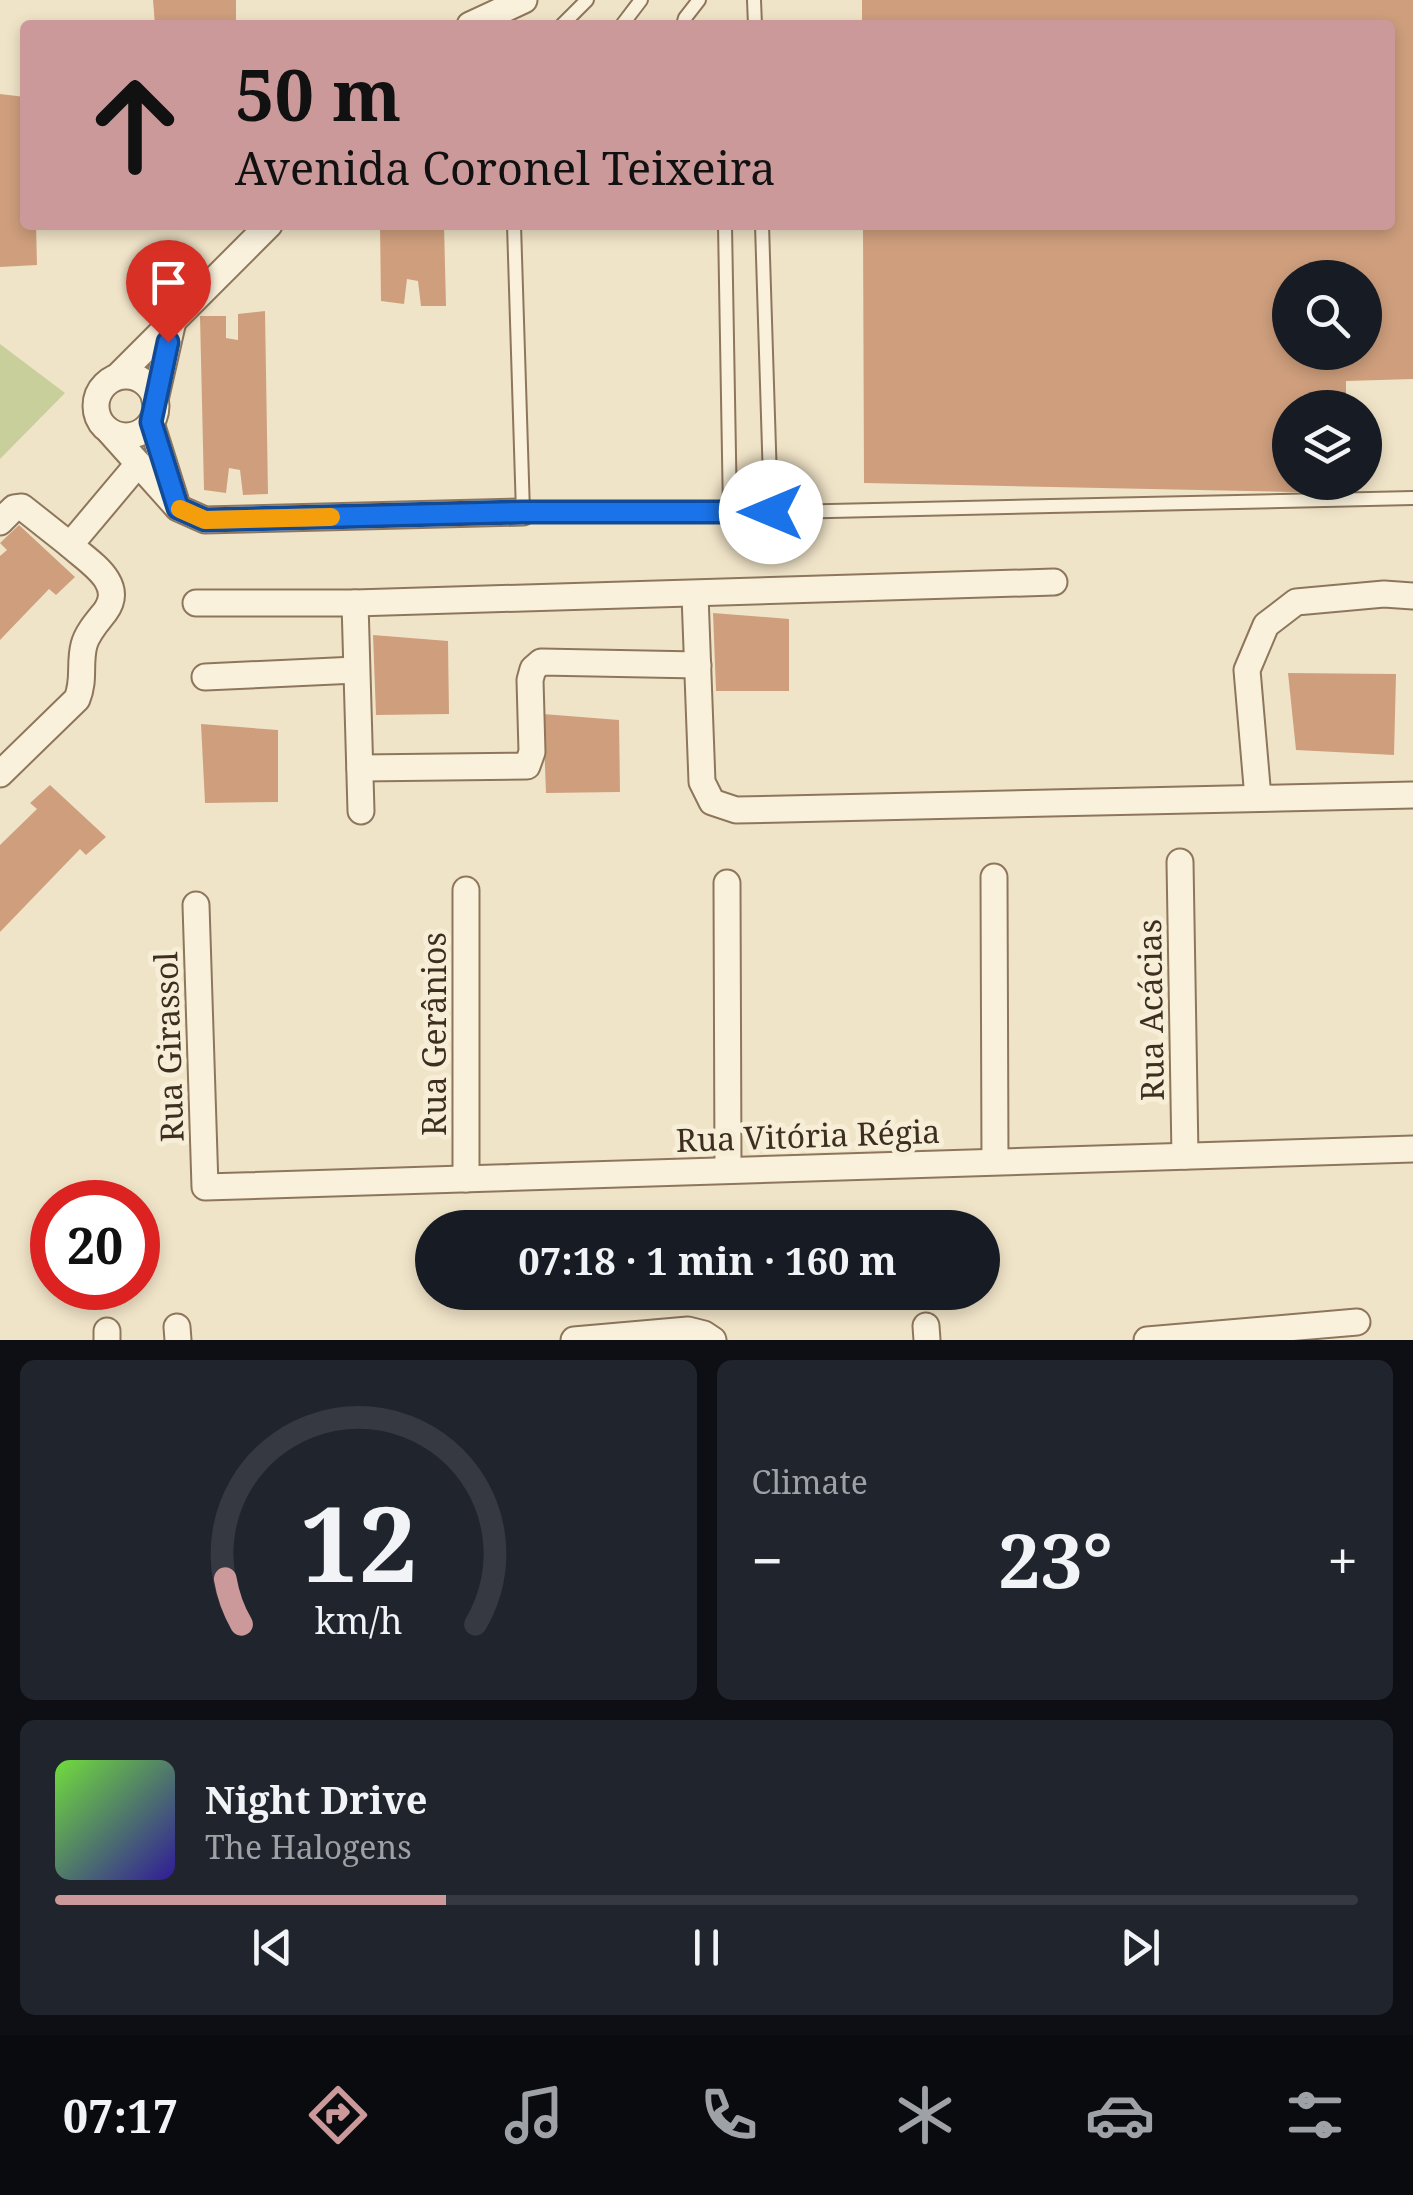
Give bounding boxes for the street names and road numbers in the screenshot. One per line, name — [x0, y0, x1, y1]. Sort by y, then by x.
street label: Rua Acácias — [1127, 919, 1173, 1101]
street label: Rua Gerânios — [412, 932, 455, 1136]
street label: Rua Girassol — [143, 951, 193, 1143]
street label: Rua Vitória Régia — [675, 1109, 941, 1161]

